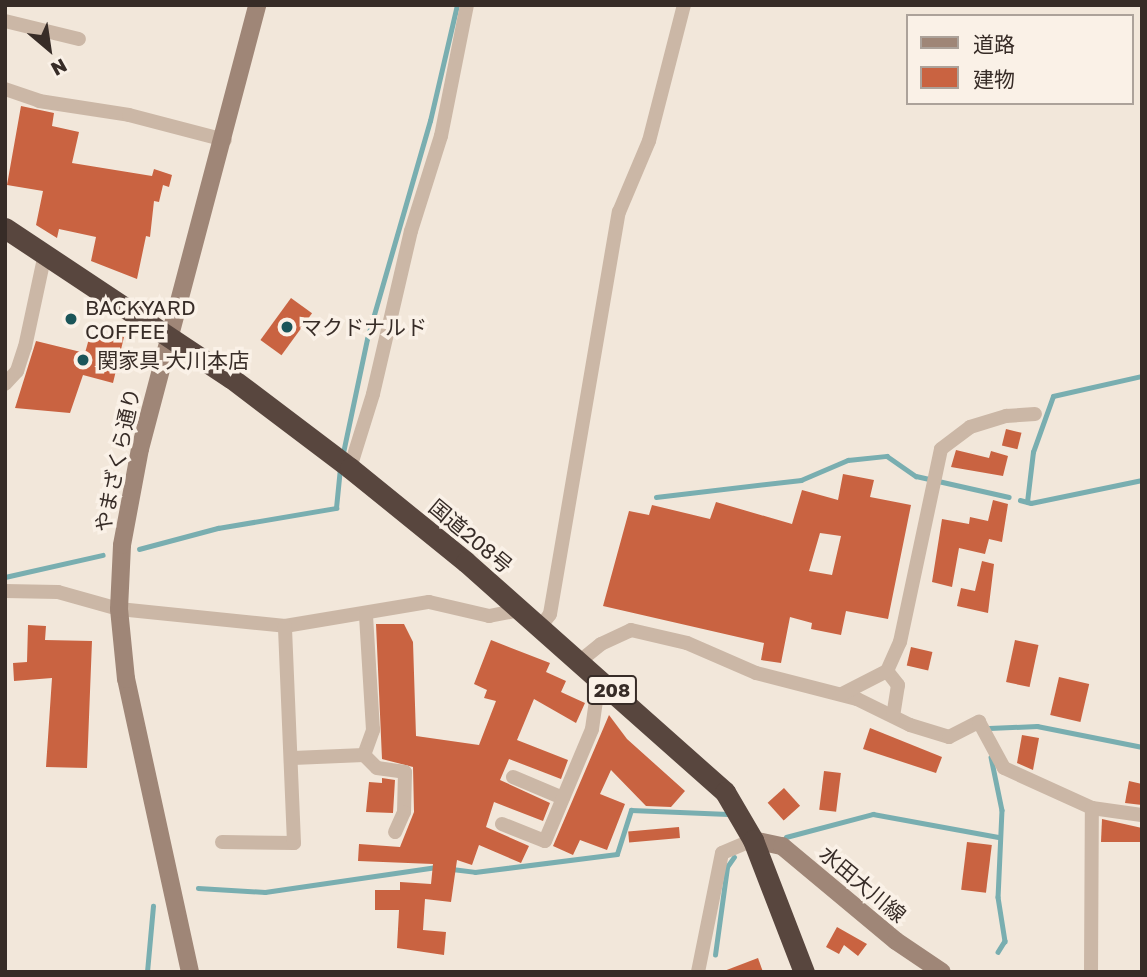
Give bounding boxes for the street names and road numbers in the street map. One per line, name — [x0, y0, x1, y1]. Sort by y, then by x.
street label: やまざくら通り — [89, 385, 145, 535]
street label: 国道208号 — [424, 494, 518, 578]
road number: 208 — [586, 674, 638, 706]
street label: 水田大川線 — [815, 841, 911, 927]

